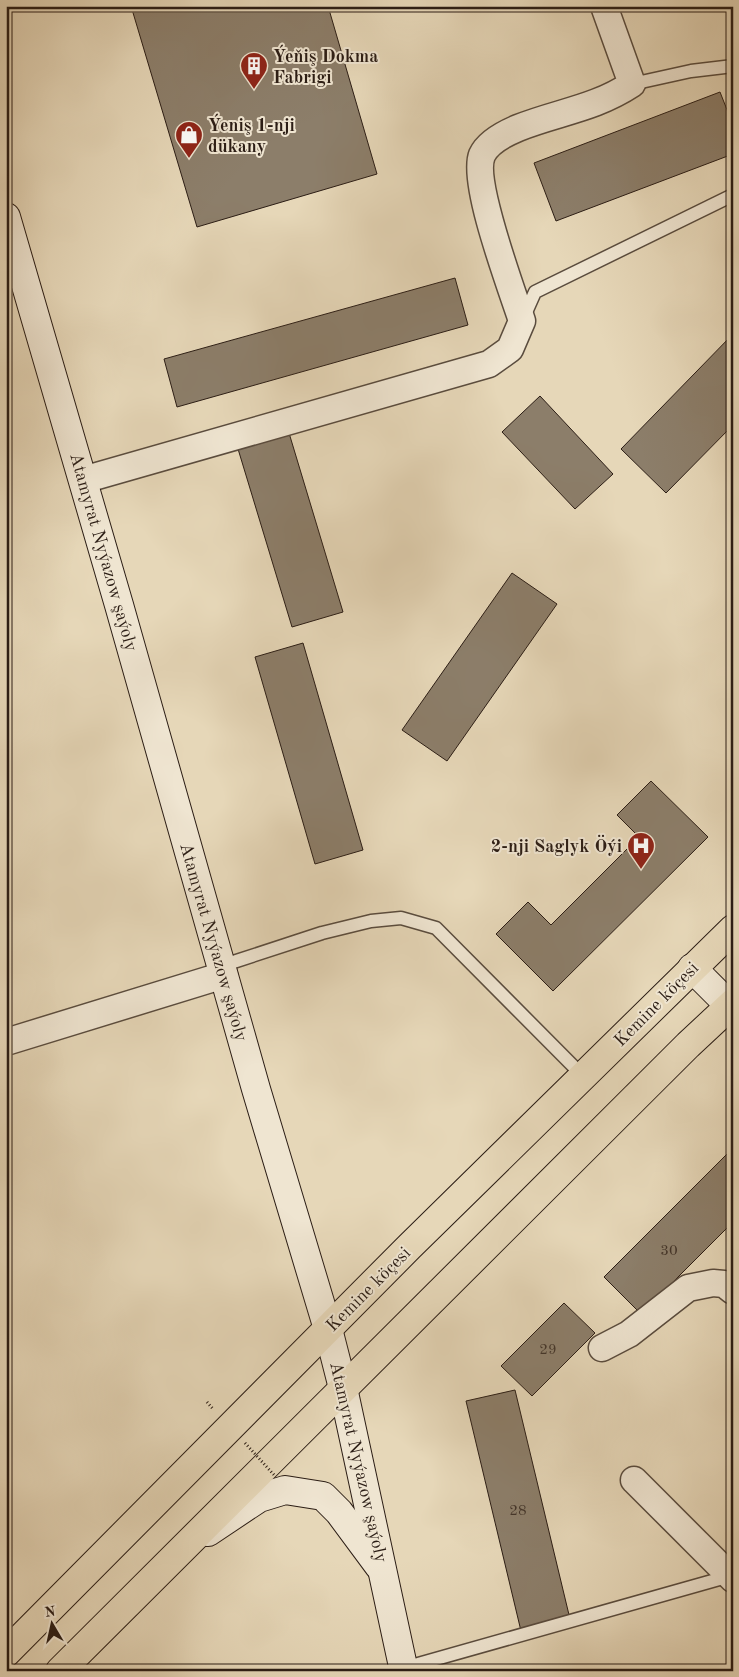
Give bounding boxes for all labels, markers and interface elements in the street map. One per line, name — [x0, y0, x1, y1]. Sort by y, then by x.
place label: Ýeňiş Dokma Fabrigi — [273, 44, 378, 87]
building icon: Ýeňiş Dokma Fabrigi — [239, 51, 269, 90]
place label: Ýeniş 1-nji dükany — [208, 113, 295, 156]
shop icon: Ýeniş 1-nji dükany — [174, 120, 204, 159]
street label: Atamyrat Nyýazow şaýoly — [66, 451, 140, 654]
hospital icon: 2-nji Saglyk Öýi — [626, 831, 656, 870]
place label: 2-nji Saglyk Öýi — [491, 834, 622, 856]
street label: Atamyrat Nyýazow şaýoly — [176, 841, 250, 1044]
street label: Kemine köçesi — [611, 959, 702, 1050]
street label: Kemine köçesi — [323, 1244, 414, 1335]
house number: 30 — [660, 1244, 678, 1259]
house number: 29 — [539, 1343, 557, 1358]
street label: Atamyrat Nyýazow şaýoly — [326, 1360, 390, 1565]
house number: 28 — [509, 1504, 527, 1519]
north arrow — [28, 1600, 78, 1650]
text: N — [44, 1604, 57, 1620]

